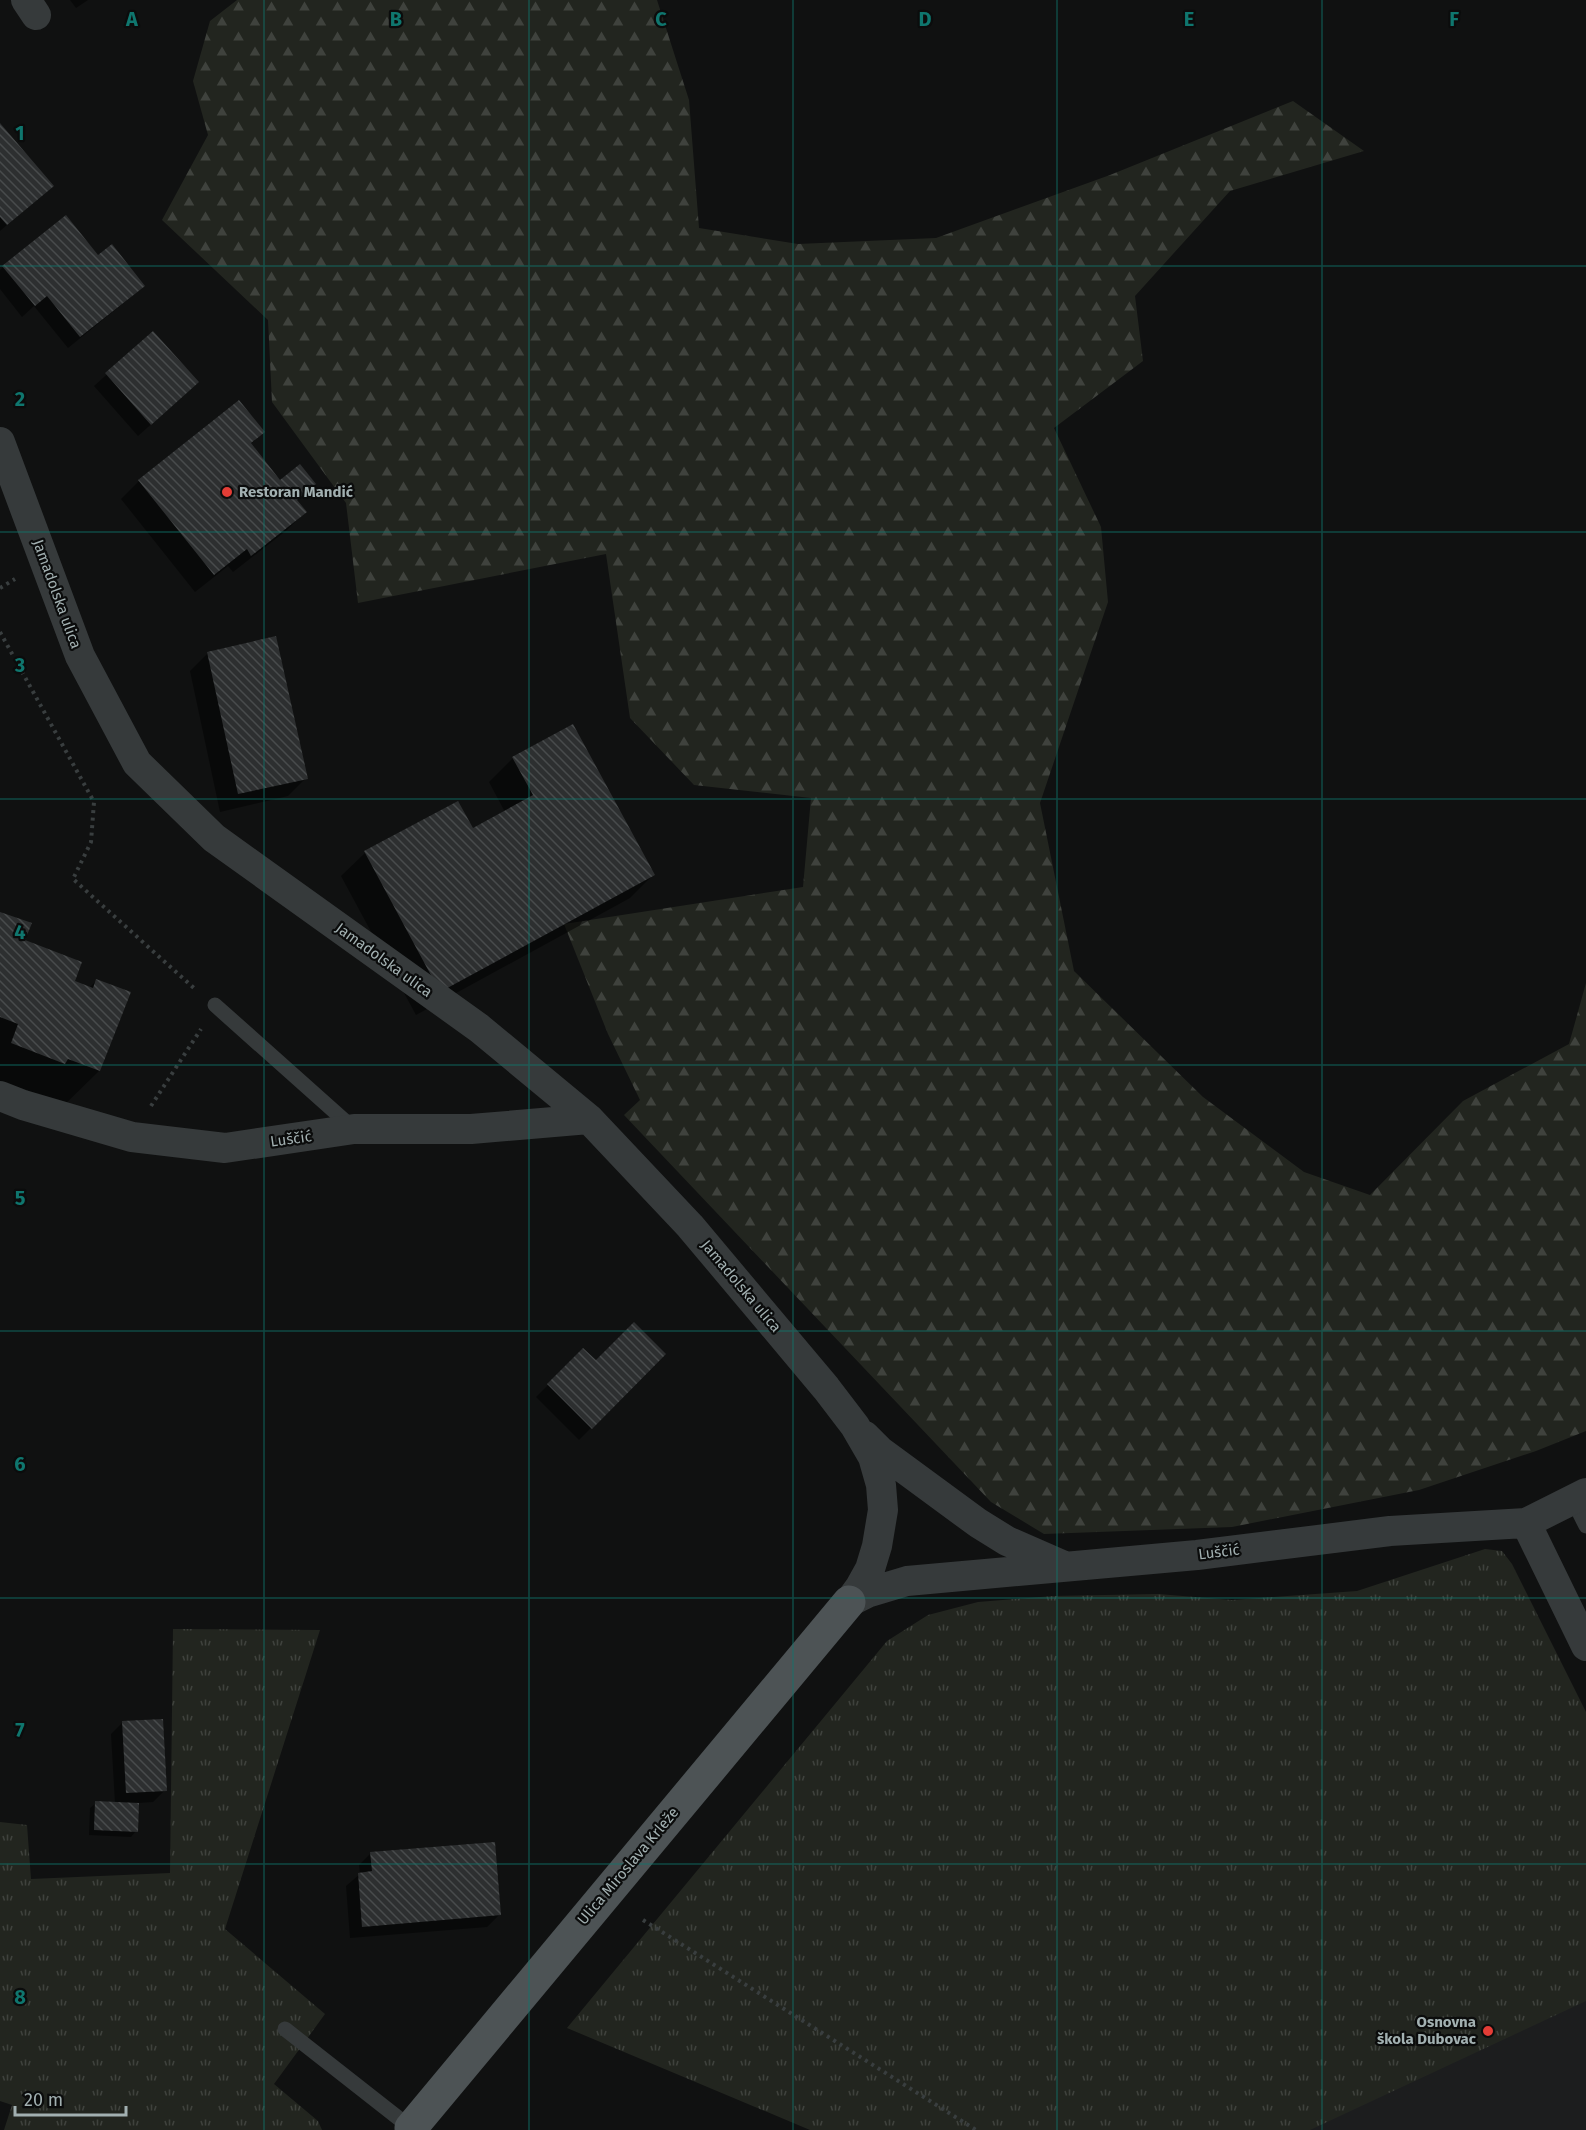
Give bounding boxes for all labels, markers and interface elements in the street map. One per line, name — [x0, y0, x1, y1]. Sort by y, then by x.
text: A — [125, 7, 139, 31]
text: B — [390, 7, 402, 31]
text: C — [655, 7, 667, 31]
text: D — [918, 7, 932, 31]
text: E — [1184, 7, 1194, 31]
text: F — [1449, 7, 1459, 31]
text: 1 — [15, 121, 25, 145]
text: 2 — [15, 387, 25, 411]
place label: Restoran Mandić — [239, 483, 354, 501]
marker: Restoran Mandić — [220, 485, 234, 499]
street label: Jamadolska ulica — [29, 537, 85, 651]
text: 3 — [14, 653, 25, 677]
street label: Jamadolska ulica — [332, 919, 436, 1001]
text: 4 — [14, 920, 26, 944]
street label: Luščić — [269, 1127, 313, 1151]
text: 5 — [15, 1186, 26, 1210]
street label: Jamadolska ulica — [697, 1236, 785, 1336]
text: 6 — [14, 1452, 26, 1476]
street label: Luščić — [1197, 1541, 1241, 1563]
text: 7 — [15, 1718, 25, 1742]
street label: Ulica Miroslava Krleže — [574, 1804, 682, 1928]
text: 8 — [14, 1985, 26, 2009]
place label: Osnovna škola Dubovac — [1377, 2013, 1477, 2048]
marker: Osnovna škola Dubovac — [1481, 2024, 1495, 2038]
scale bar — [15, 2079, 126, 2117]
text: 20 m — [24, 2089, 63, 2111]

